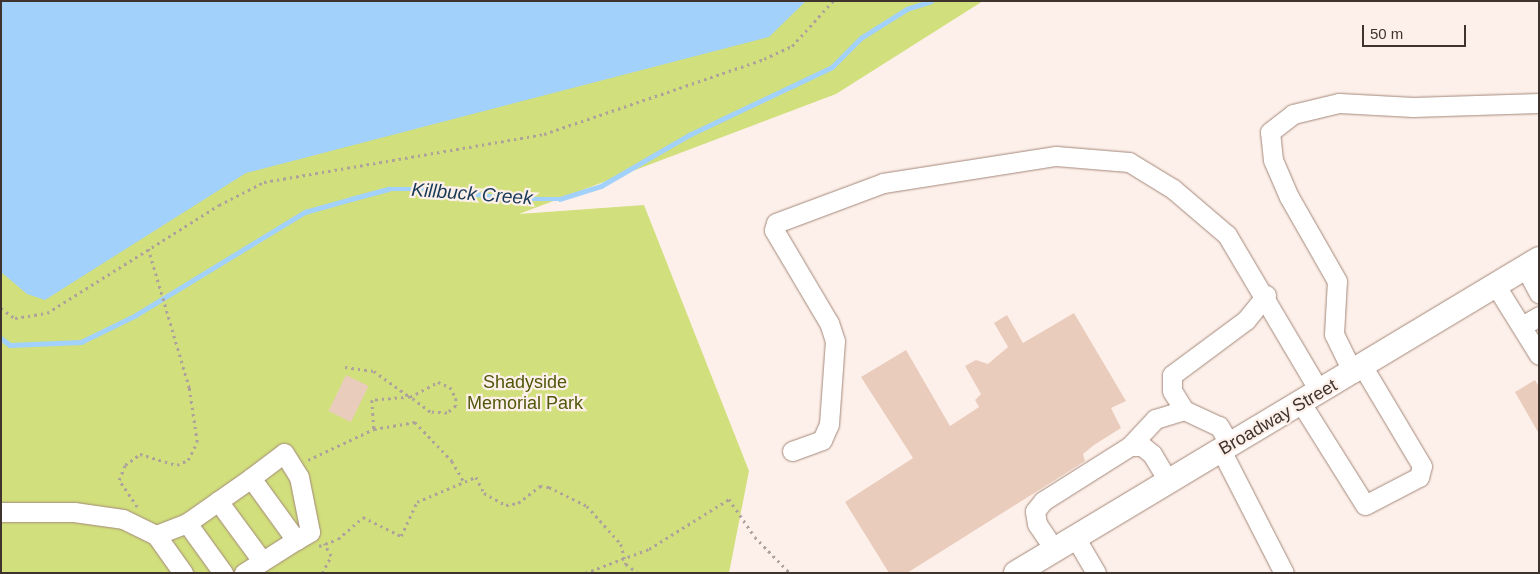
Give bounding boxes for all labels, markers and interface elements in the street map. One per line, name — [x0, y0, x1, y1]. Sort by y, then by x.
scale bar — [1365, 15, 1469, 47]
text: 50 m — [1370, 25, 1403, 42]
water label: Killbuck Creek — [411, 178, 533, 210]
park label: Shadyside Memorial Park — [467, 372, 583, 414]
street label: Broadway Street — [1215, 374, 1341, 460]

